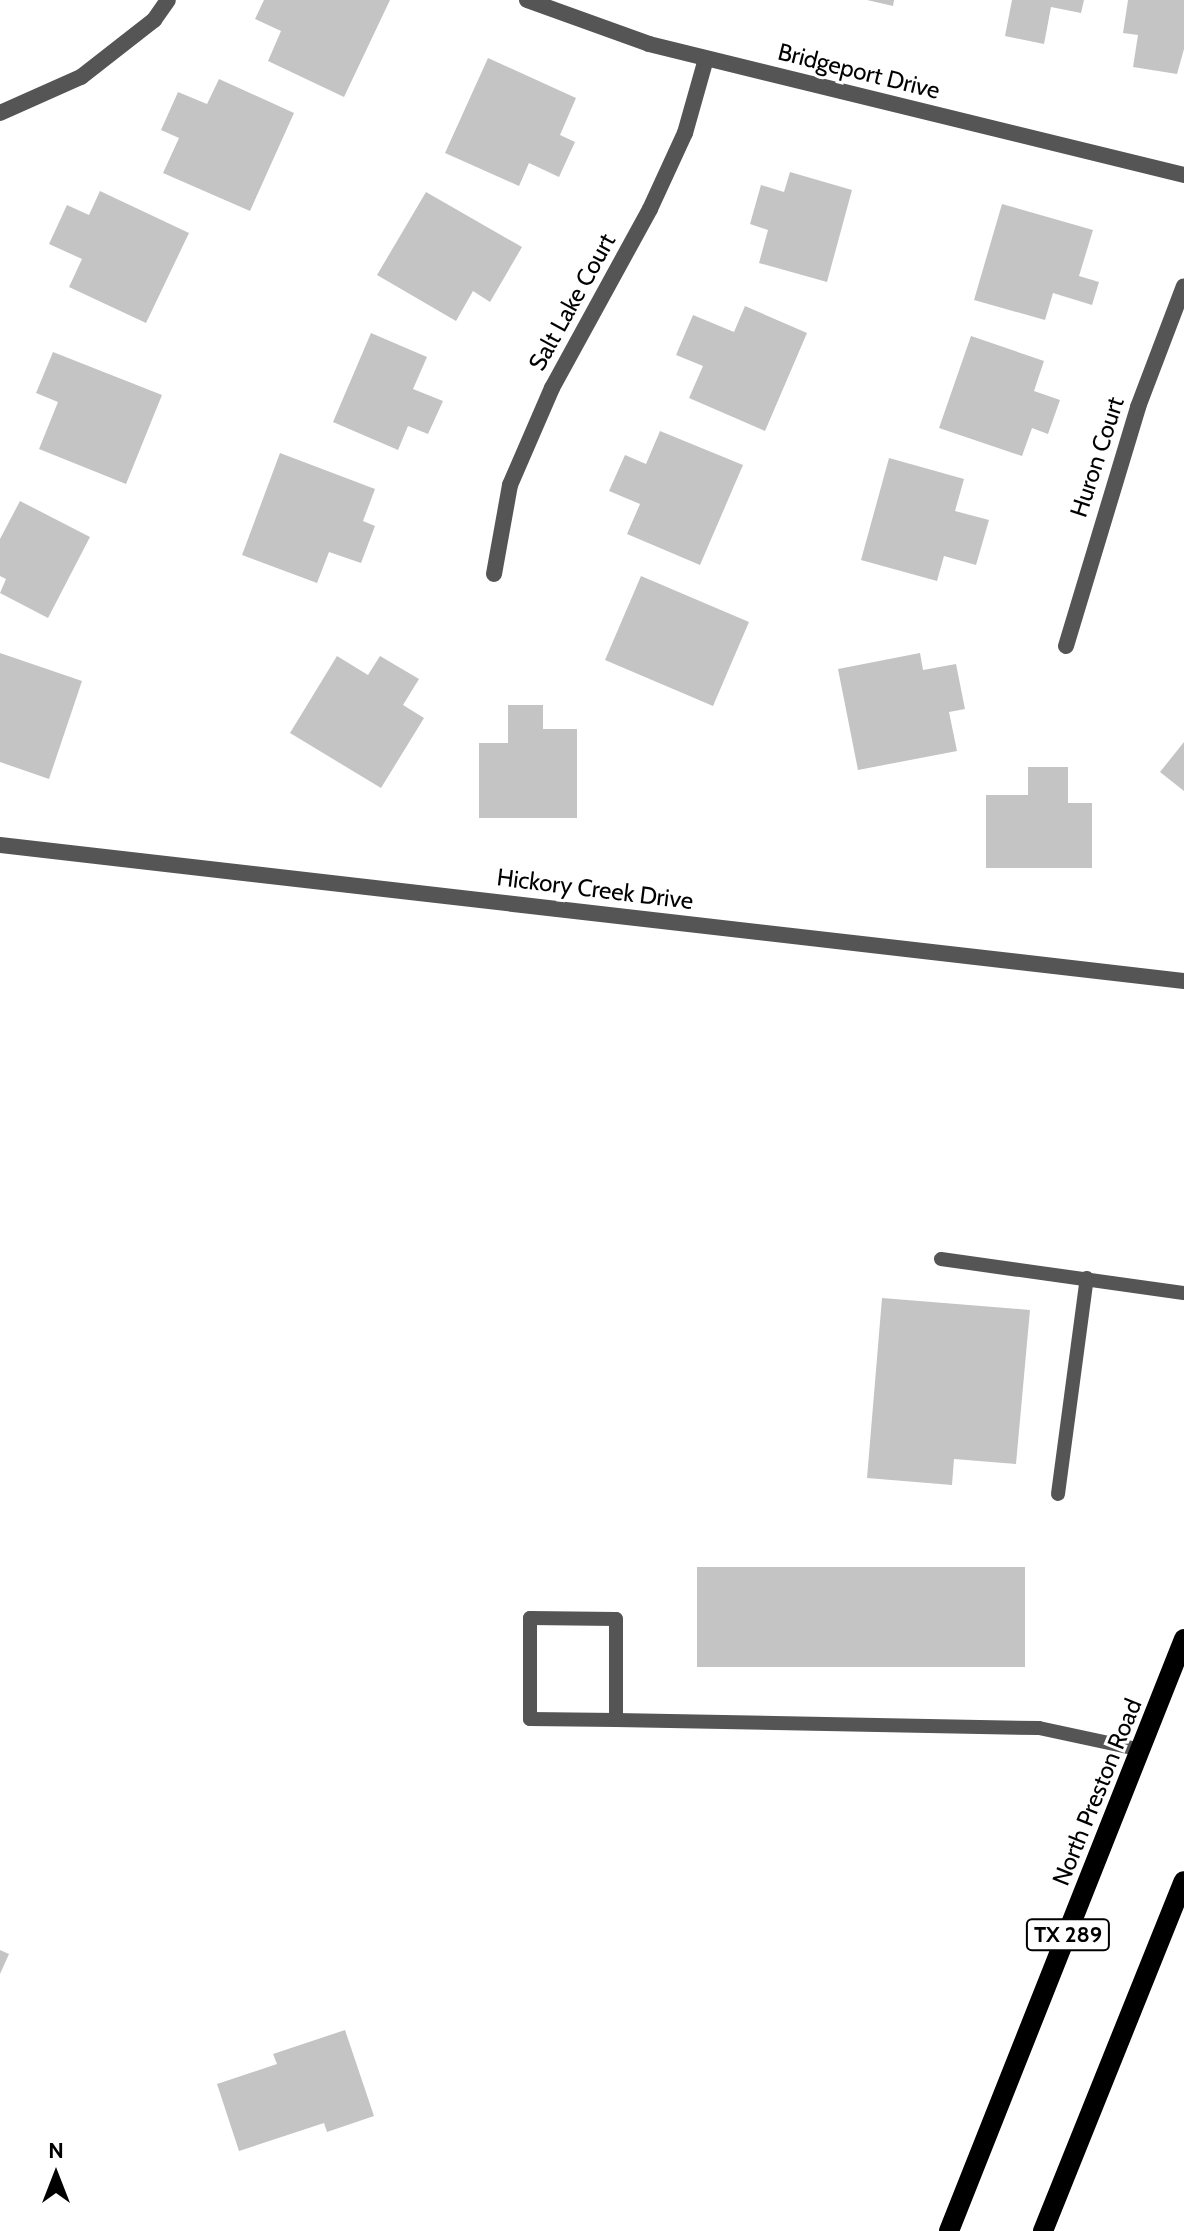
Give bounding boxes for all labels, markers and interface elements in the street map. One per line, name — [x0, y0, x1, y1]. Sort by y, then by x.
street label: Bridgeport Drive — [775, 37, 943, 105]
street label: Salt Lake Court — [523, 229, 621, 375]
street label: Huron Court — [1064, 393, 1130, 521]
street label: Hickory Creek Drive — [495, 863, 695, 915]
street label: North Preston Road — [1046, 1694, 1148, 1890]
road number: TX 289 — [1024, 1917, 1112, 1953]
north arrow — [16, 2135, 96, 2215]
text: N — [48, 2137, 64, 2164]

